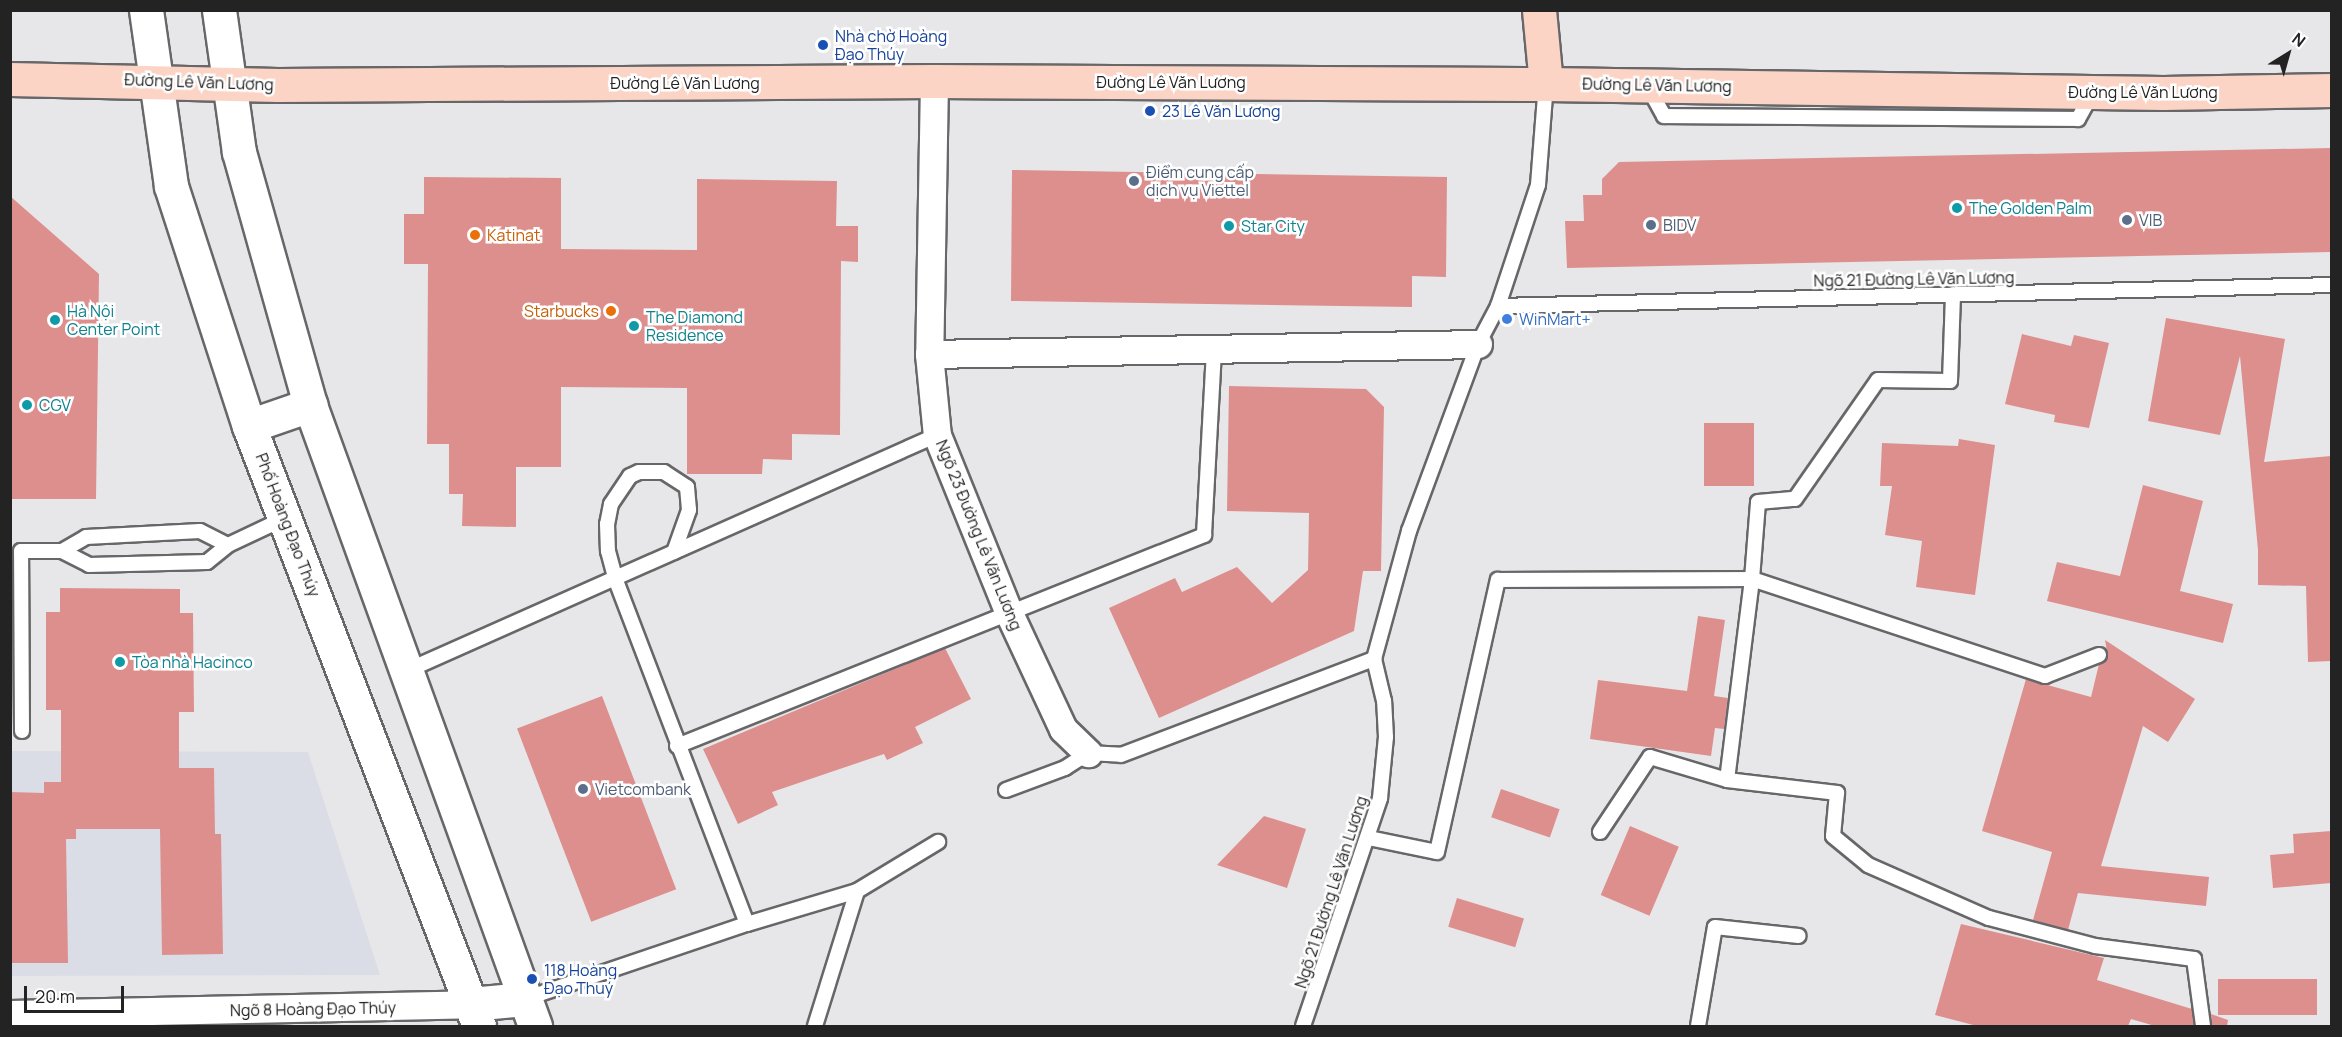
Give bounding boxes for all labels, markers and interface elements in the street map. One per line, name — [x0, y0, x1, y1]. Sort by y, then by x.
north arrow — [2258, 24, 2318, 84]
place label: Nhà chờ Hoàng Đạo Thúy — [835, 26, 947, 64]
text: N — [2288, 27, 2310, 52]
marker: Nhà chờ Hoàng Đạo Thúy — [816, 38, 830, 52]
street label: Đường Lê Văn Lương — [124, 70, 274, 94]
street label: Đường Lê Văn Lương — [1096, 72, 1246, 92]
street label: Đường Lê Văn Lương — [610, 73, 760, 93]
street label: Đường Lê Văn Lương — [1582, 74, 1732, 96]
street label: Đường Lê Văn Lương — [2068, 82, 2218, 102]
place label: 23 Lê Văn Lương — [1162, 101, 1281, 121]
marker: 23 Lê Văn Lương — [1143, 104, 1157, 118]
place label: Điểm cung cấp dịch vụ Viettel — [1146, 162, 1254, 200]
marker: Điểm cung cấp dịch vụ Viettel — [1127, 174, 1141, 188]
place label: The Golden Palm — [1969, 198, 2092, 218]
marker: The Golden Palm — [1950, 201, 1964, 215]
place label: VIB — [2139, 210, 2162, 230]
marker: VIB — [2120, 213, 2134, 227]
place label: BIDV — [1663, 215, 1696, 235]
place label: Star City — [1241, 216, 1305, 236]
marker: BIDV — [1644, 218, 1658, 232]
marker: Star City — [1222, 219, 1236, 233]
place label: Katinat — [487, 225, 540, 245]
marker: Katinat — [468, 228, 482, 242]
street label: Ngõ 21 Đường Lê Văn Lương — [1813, 268, 2015, 290]
place label: Hà Nội Center Point — [67, 301, 160, 339]
place label: Starbucks — [524, 301, 599, 321]
marker: Starbucks — [604, 304, 618, 318]
place label: The Diamond Residence — [646, 307, 743, 345]
place label: WinMart+ — [1519, 309, 1591, 329]
marker: WinMart+ — [1500, 312, 1514, 326]
marker: Hà Nội Center Point — [48, 313, 62, 327]
marker: The Diamond Residence — [627, 319, 641, 333]
place label: CGV — [39, 395, 71, 415]
marker: CGV — [20, 398, 34, 412]
street label: Ngõ 23 Đường Lê Văn Lương — [932, 437, 1026, 633]
street label: Phố Hoàng Đạo Thúy — [252, 450, 324, 600]
place label: Tòa nhà Hacinco — [132, 652, 253, 672]
marker: Tòa nhà Hacinco — [113, 655, 127, 669]
place label: Vietcombank — [595, 779, 691, 799]
marker: Vietcombank — [576, 782, 590, 796]
street label: Ngõ 21 Đường Lê Văn Lương — [1291, 793, 1371, 991]
place label: 118 Hoàng Đạo Thuý — [544, 960, 617, 998]
marker: 118 Hoàng Đạo Thuý — [525, 972, 539, 986]
scale bar — [27, 974, 128, 1012]
text: 20 m — [35, 984, 75, 1008]
street label: Ngõ 8 Hoàng Đạo Thúy — [230, 998, 396, 1020]

